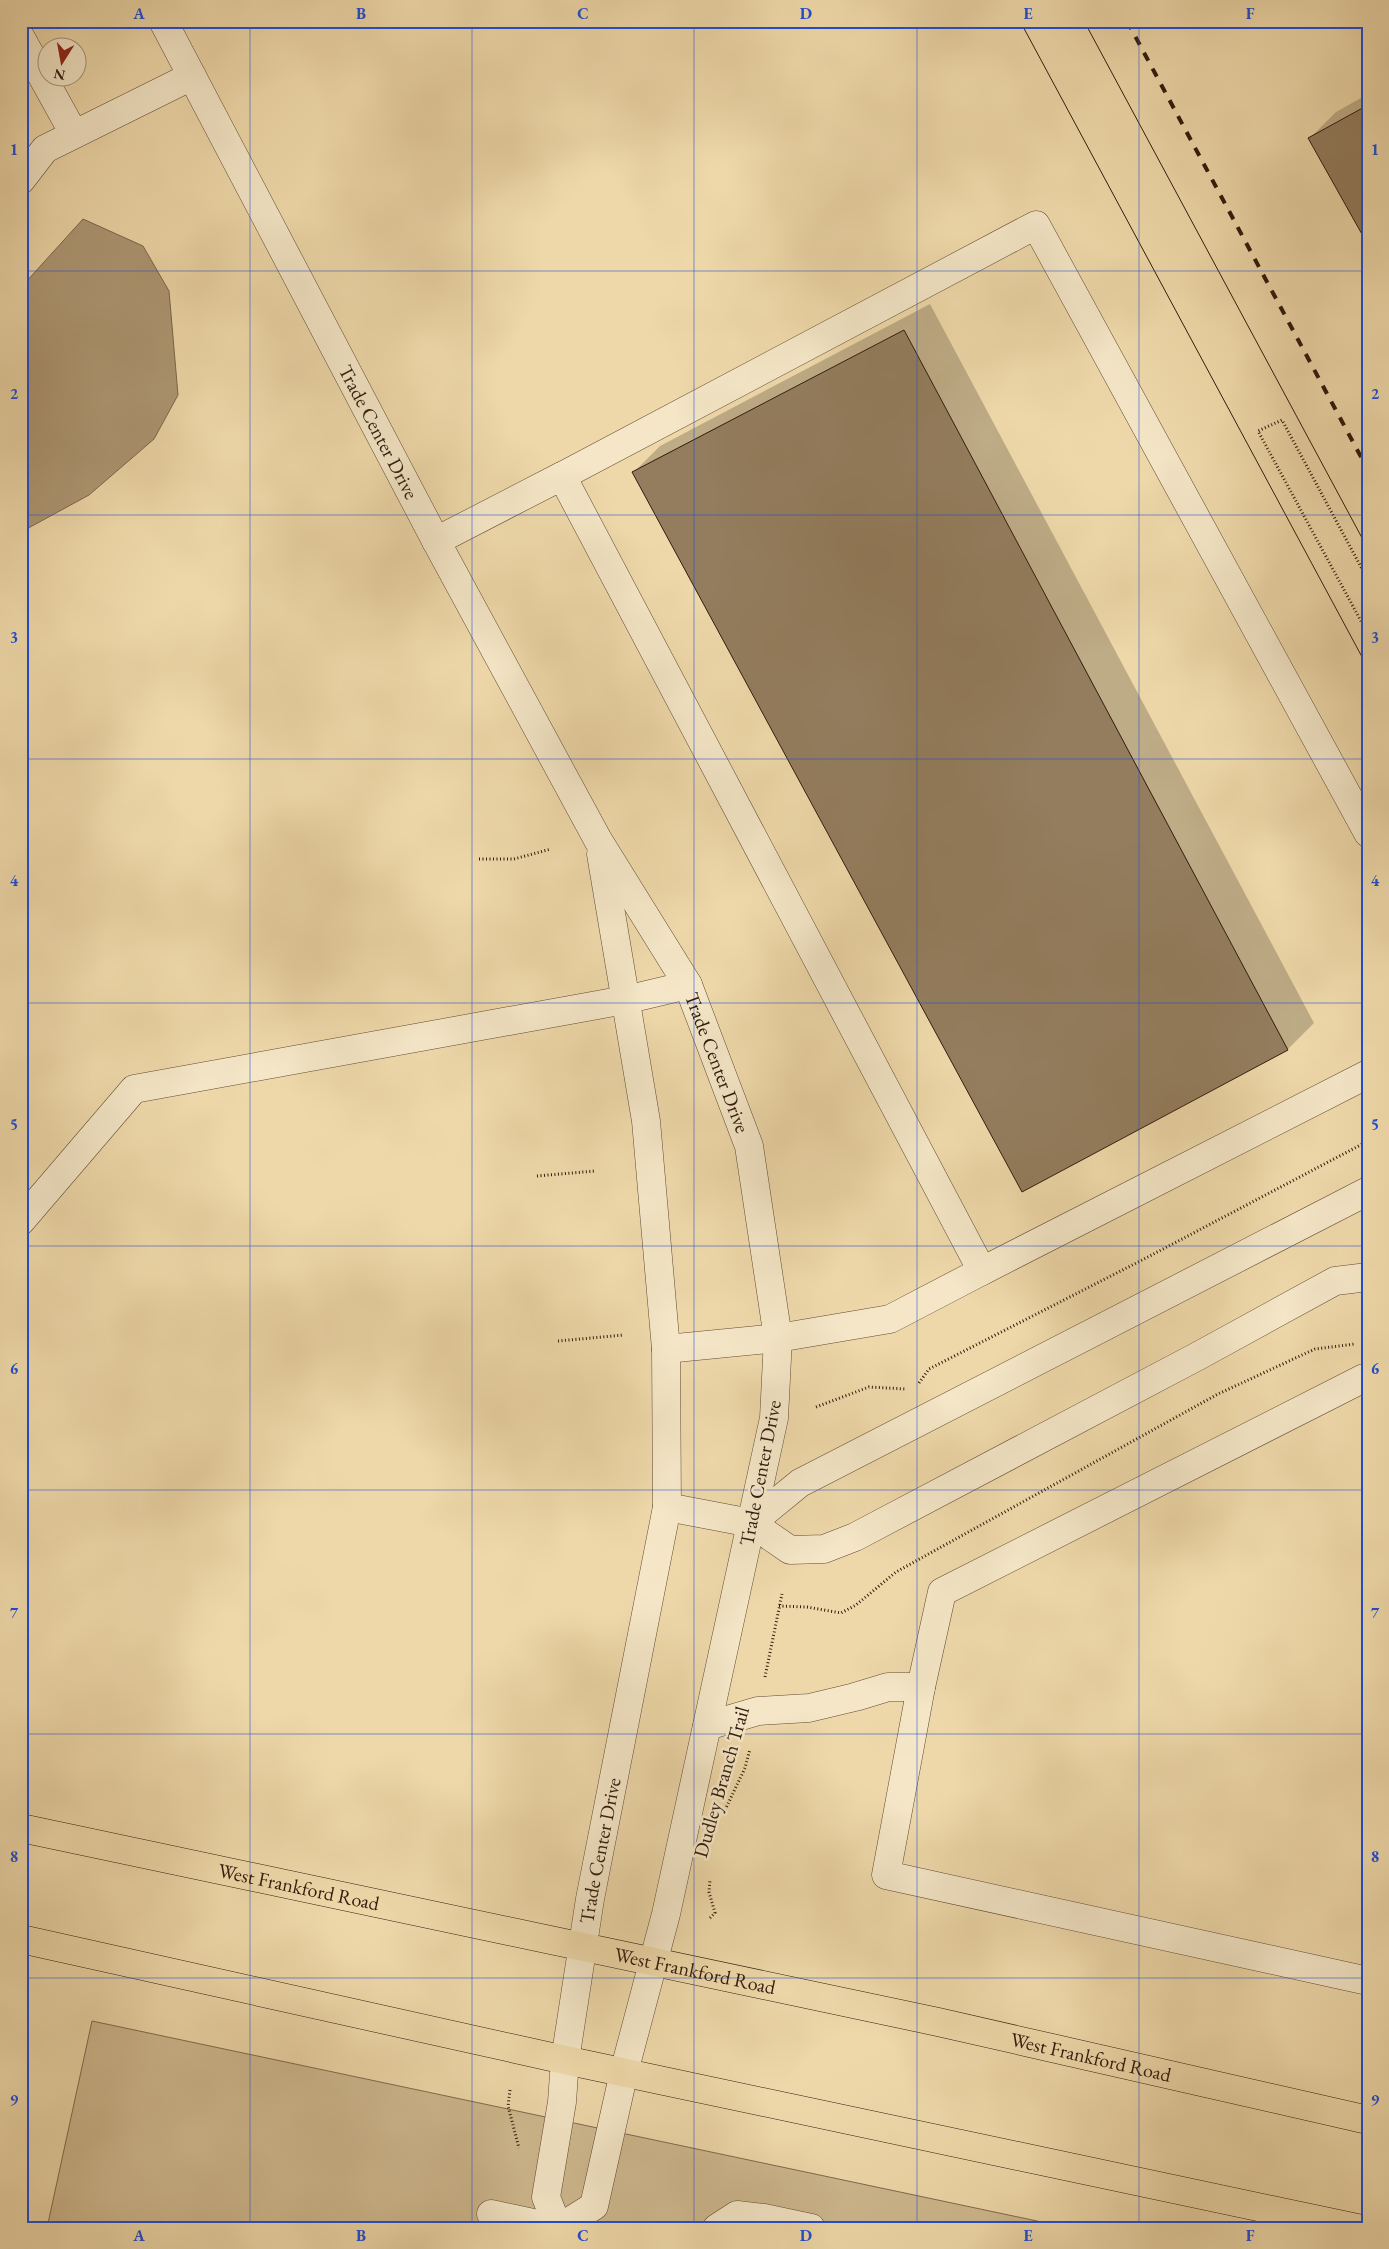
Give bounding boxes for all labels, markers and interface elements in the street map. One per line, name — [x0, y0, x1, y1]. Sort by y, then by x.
text: A — [132, 3, 145, 24]
text: B — [356, 3, 366, 24]
text: C — [577, 3, 589, 24]
text: D — [800, 3, 812, 24]
text: E — [1023, 3, 1033, 24]
text: F — [1246, 3, 1255, 24]
north arrow — [38, 38, 88, 88]
text: N — [52, 65, 67, 85]
text: 1 — [10, 139, 18, 160]
text: 1 — [1371, 139, 1379, 160]
street label: Trade Center Drive — [333, 360, 425, 504]
text: 2 — [10, 383, 19, 404]
text: 2 — [1371, 383, 1380, 404]
text: 3 — [10, 627, 18, 648]
text: 3 — [1371, 627, 1379, 648]
text: 4 — [10, 870, 19, 891]
text: 4 — [1371, 870, 1380, 891]
street label: Trade Center Drive — [679, 989, 756, 1137]
text: 5 — [10, 1114, 18, 1135]
text: 5 — [1371, 1114, 1379, 1135]
text: 6 — [10, 1358, 19, 1379]
text: 6 — [1371, 1358, 1380, 1379]
street label: Trade Center Drive — [733, 1398, 787, 1548]
text: 7 — [10, 1602, 19, 1623]
text: 7 — [1371, 1602, 1380, 1623]
street label: Dudley Branch Trail — [687, 1703, 755, 1861]
street label: Trade Center Drive — [573, 1775, 627, 1925]
text: 8 — [10, 1846, 18, 1867]
text: 8 — [1371, 1846, 1379, 1867]
street label: West Frankford Road — [216, 1857, 383, 1917]
street label: West Frankford Road — [612, 1941, 779, 2001]
street label: West Frankford Road — [1008, 2026, 1175, 2088]
text: 9 — [10, 2089, 19, 2110]
text: 9 — [1371, 2089, 1380, 2110]
text: A — [132, 2225, 145, 2246]
text: B — [356, 2225, 366, 2246]
text: C — [577, 2225, 589, 2246]
text: D — [800, 2225, 812, 2246]
text: E — [1023, 2225, 1033, 2246]
text: F — [1246, 2225, 1255, 2246]

